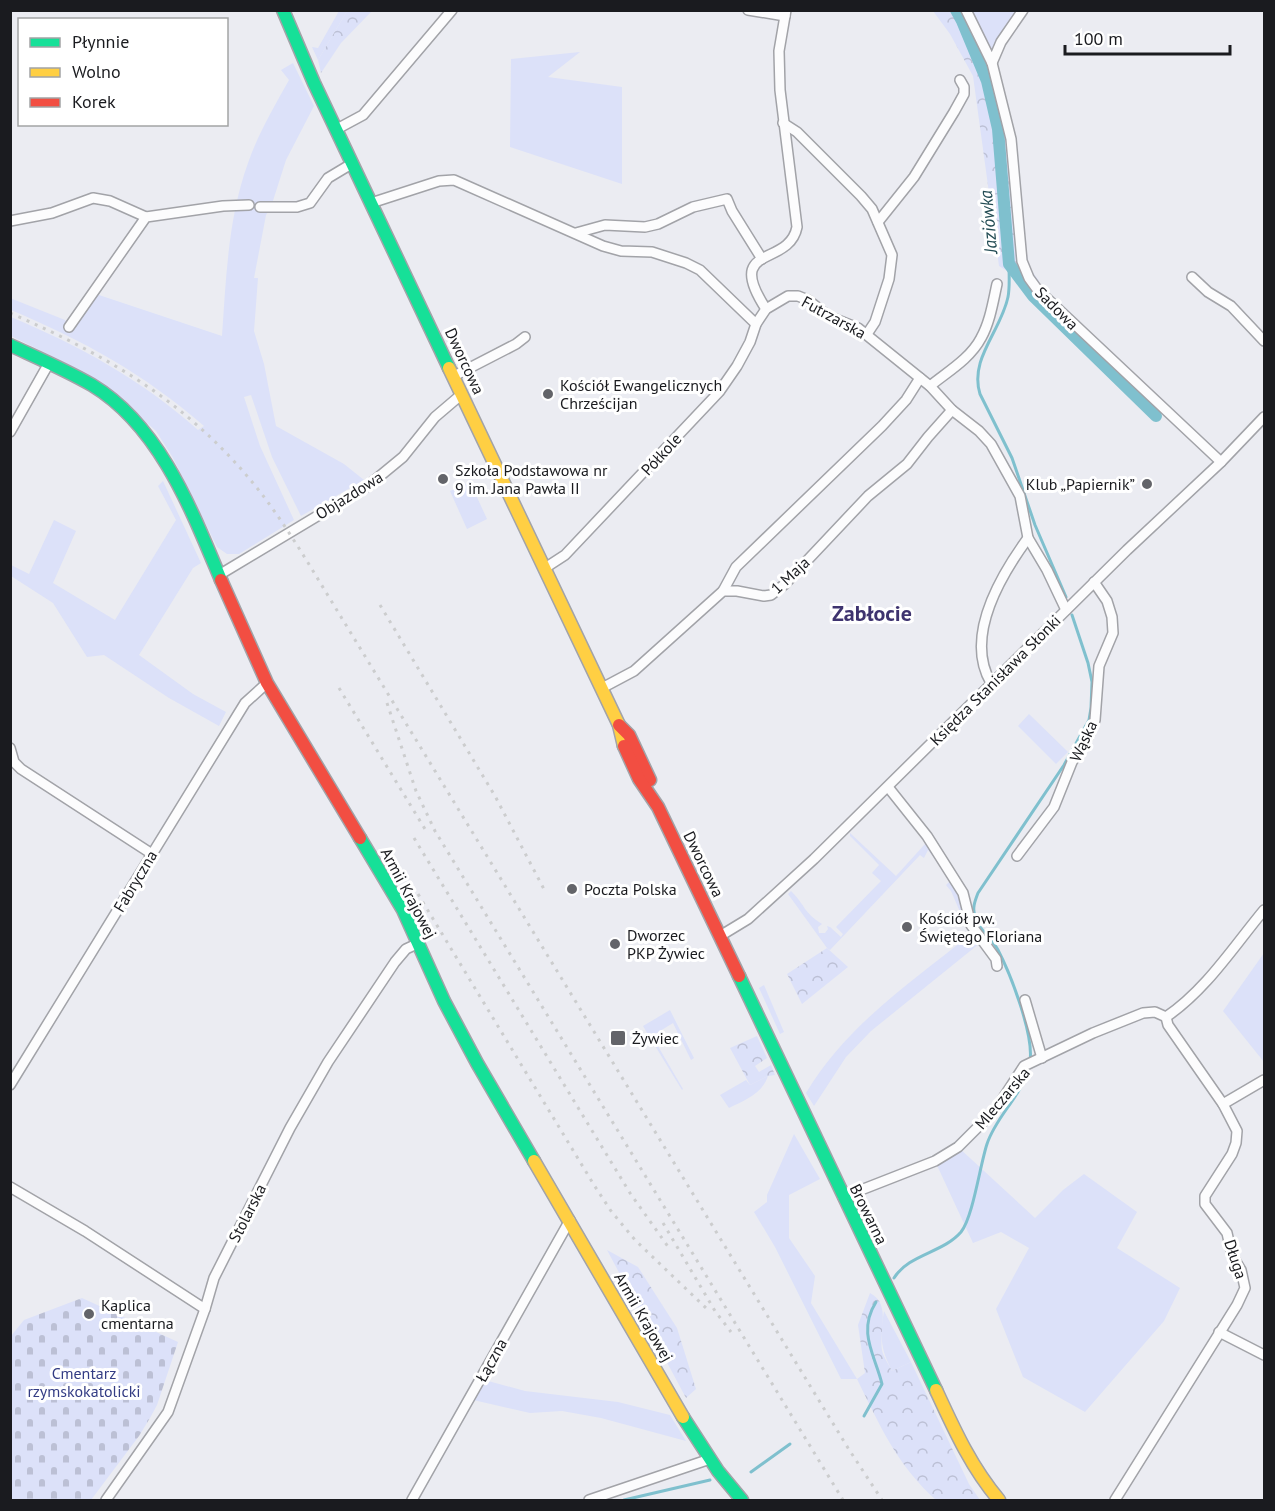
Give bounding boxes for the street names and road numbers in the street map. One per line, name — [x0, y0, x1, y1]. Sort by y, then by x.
street label: Sadowa — [1031, 282, 1083, 334]
street label: Futrzarska — [798, 291, 870, 343]
street label: Dworcowa — [441, 325, 489, 397]
street label: Półkole — [636, 429, 686, 479]
street label: Objazdowa — [312, 466, 386, 524]
street label: 1 Maja — [766, 552, 814, 598]
street label: Księdza Stanisława Słonki — [925, 610, 1065, 750]
street label: Wąska — [1065, 717, 1101, 765]
street label: Dworcowa — [679, 828, 729, 900]
street label: Armii Krajowej — [377, 844, 441, 942]
street label: Fabryczna — [109, 847, 161, 915]
street label: Mleczarska — [970, 1063, 1034, 1133]
street label: Browarna — [846, 1180, 892, 1248]
street label: Stolarska — [224, 1181, 270, 1245]
street label: Długa — [1220, 1237, 1252, 1281]
street label: Armii Krajowej — [610, 1269, 678, 1365]
street label: Łączna — [471, 1335, 511, 1385]

